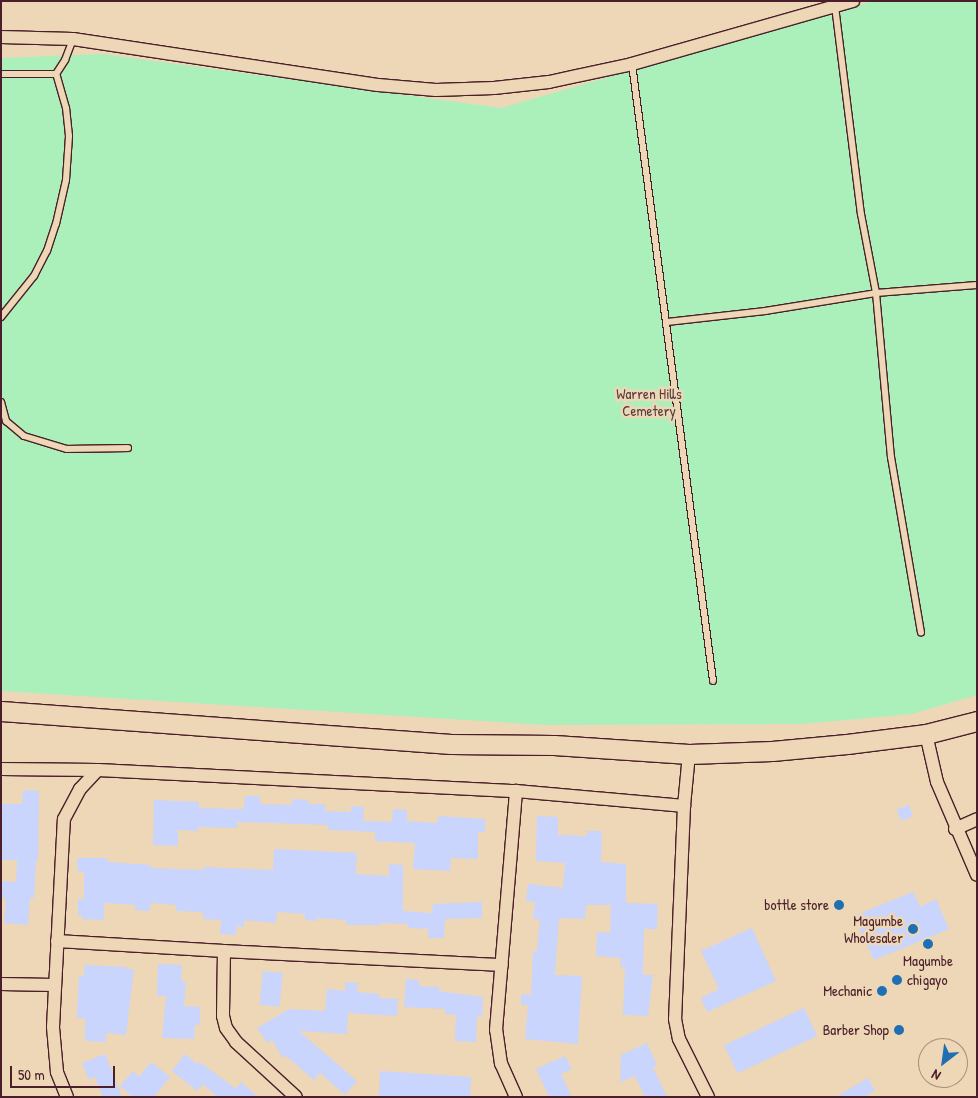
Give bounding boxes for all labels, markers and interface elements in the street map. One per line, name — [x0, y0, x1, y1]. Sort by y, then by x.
park label: Warren Hills Cemetery — [616, 384, 682, 419]
place label: bottle store — [764, 896, 829, 914]
marker: bottle store — [833, 899, 845, 911]
place label: Magumbe Wholesaler — [844, 911, 903, 946]
marker: Magumbe Wholesaler — [907, 923, 919, 935]
marker: Magumbe — [922, 938, 934, 950]
place label: Magumbe — [903, 952, 953, 970]
place label: chigayo — [907, 971, 947, 989]
marker: chigayo — [891, 974, 903, 986]
place label: Mechanic — [823, 982, 872, 1000]
marker: Mechanic — [876, 985, 888, 997]
place label: Barber Shop — [823, 1021, 889, 1039]
marker: Barber Shop — [893, 1024, 905, 1036]
north arrow — [918, 1038, 968, 1088]
scale bar — [12, 1056, 118, 1088]
text: 50 m — [18, 1064, 45, 1085]
text: N — [928, 1065, 944, 1086]

